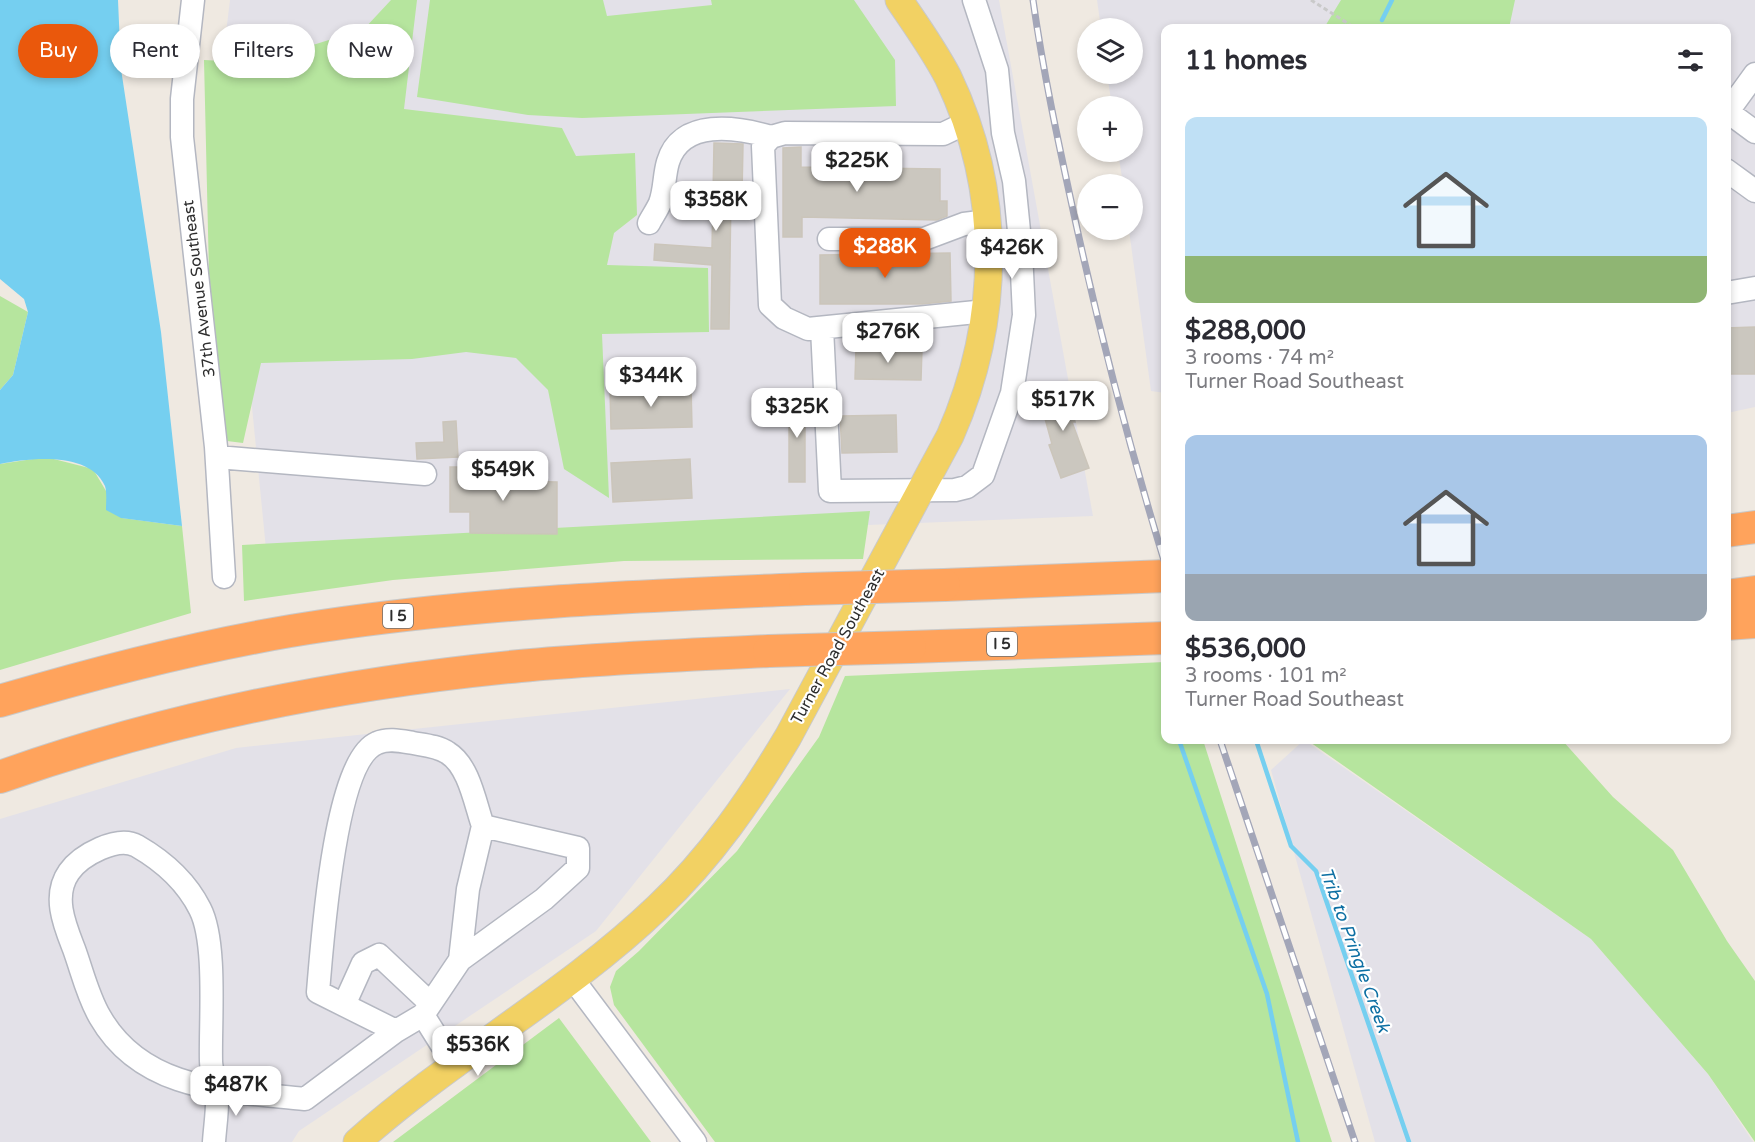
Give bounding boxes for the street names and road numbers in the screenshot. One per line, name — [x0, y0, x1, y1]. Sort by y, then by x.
street label: 37th Avenue Southeast — [178, 199, 220, 379]
street label: Turner Road Southeast — [787, 565, 889, 728]
road number: I 5 — [383, 604, 413, 628]
road number: I 5 — [987, 632, 1017, 656]

